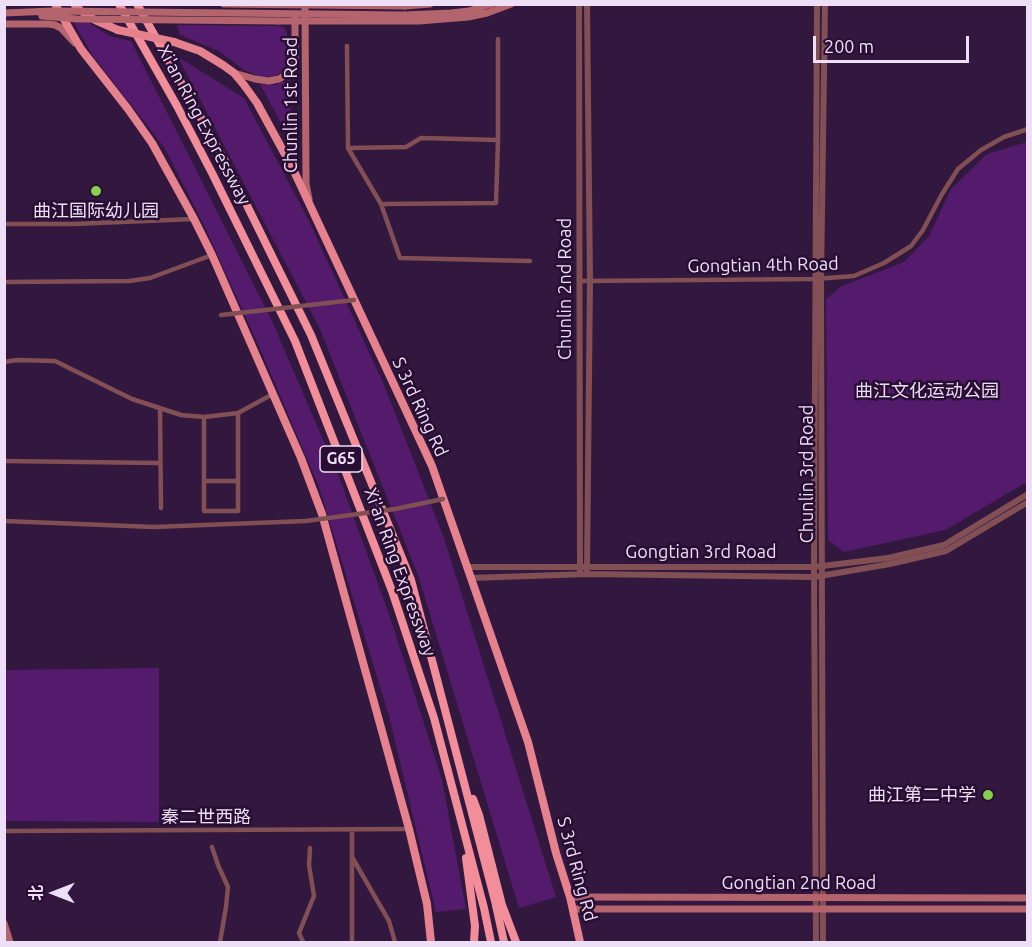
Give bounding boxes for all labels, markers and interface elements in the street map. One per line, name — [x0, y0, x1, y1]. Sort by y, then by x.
scale bar — [816, 24, 972, 62]
text: 200 m — [824, 36, 874, 56]
street label: Chunlin 1st Road — [280, 37, 302, 173]
street label: Xi'an Ring Expressway — [153, 41, 255, 209]
marker: 曲江国际幼儿园 — [89, 184, 103, 198]
place label: 曲江国际幼儿园 — [33, 200, 159, 222]
street label: Chunlin 2nd Road — [554, 218, 576, 360]
street label: Gongtian 4th Road — [687, 253, 839, 277]
street label: S 3rd Ring Rd — [388, 354, 452, 460]
park label: 曲江文化运动公园 — [855, 380, 999, 402]
street label: Chunlin 3rd Road — [796, 405, 818, 543]
road number: G65 — [320, 446, 362, 472]
street label: Xi'an Ring Expressway — [359, 485, 441, 659]
street label: Gongtian 3rd Road — [625, 541, 777, 563]
place label: 曲江第二中学 — [868, 784, 976, 806]
marker: 曲江第二中学 — [981, 788, 995, 802]
street label: 秦二世西路 — [161, 806, 251, 828]
street label: S 3rd Ring Rd — [553, 814, 601, 924]
north arrow — [24, 863, 84, 923]
street label: Gongtian 2nd Road — [722, 872, 876, 894]
text: 北 — [27, 885, 45, 901]

